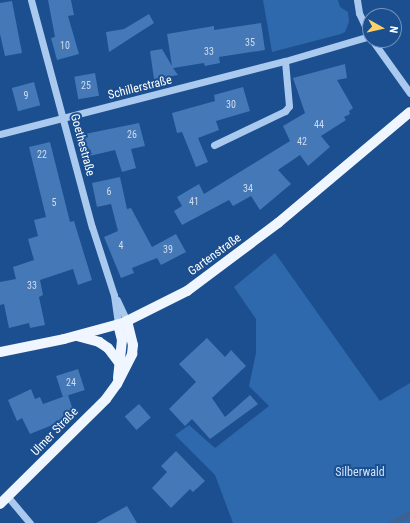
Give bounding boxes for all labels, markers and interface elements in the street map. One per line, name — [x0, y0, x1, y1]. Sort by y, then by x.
north arrow — [362, 8, 402, 48]
text: N — [386, 25, 400, 34]
house number: 35 — [245, 37, 255, 49]
house number: 10 — [60, 40, 70, 52]
house number: 33 — [204, 46, 214, 58]
street label: Schillerstraße — [107, 73, 173, 103]
house number: 25 — [81, 80, 91, 92]
house number: 9 — [24, 90, 28, 102]
house number: 30 — [226, 99, 236, 111]
street label: Goethestraße — [67, 112, 97, 178]
house number: 44 — [314, 119, 324, 131]
house number: 26 — [127, 129, 137, 141]
house number: 42 — [297, 136, 307, 148]
house number: 22 — [37, 149, 47, 161]
house number: 34 — [243, 183, 253, 195]
house number: 6 — [107, 186, 111, 198]
house number: 41 — [189, 196, 199, 208]
house number: 5 — [52, 197, 56, 209]
street label: Gartenstraße — [186, 231, 244, 279]
house number: 4 — [119, 240, 123, 252]
house number: 39 — [163, 244, 173, 256]
house number: 33 — [27, 280, 37, 292]
house number: 24 — [66, 377, 76, 389]
street label: Ulmer Straße — [28, 405, 82, 459]
park label: Silberwald — [335, 466, 385, 480]

